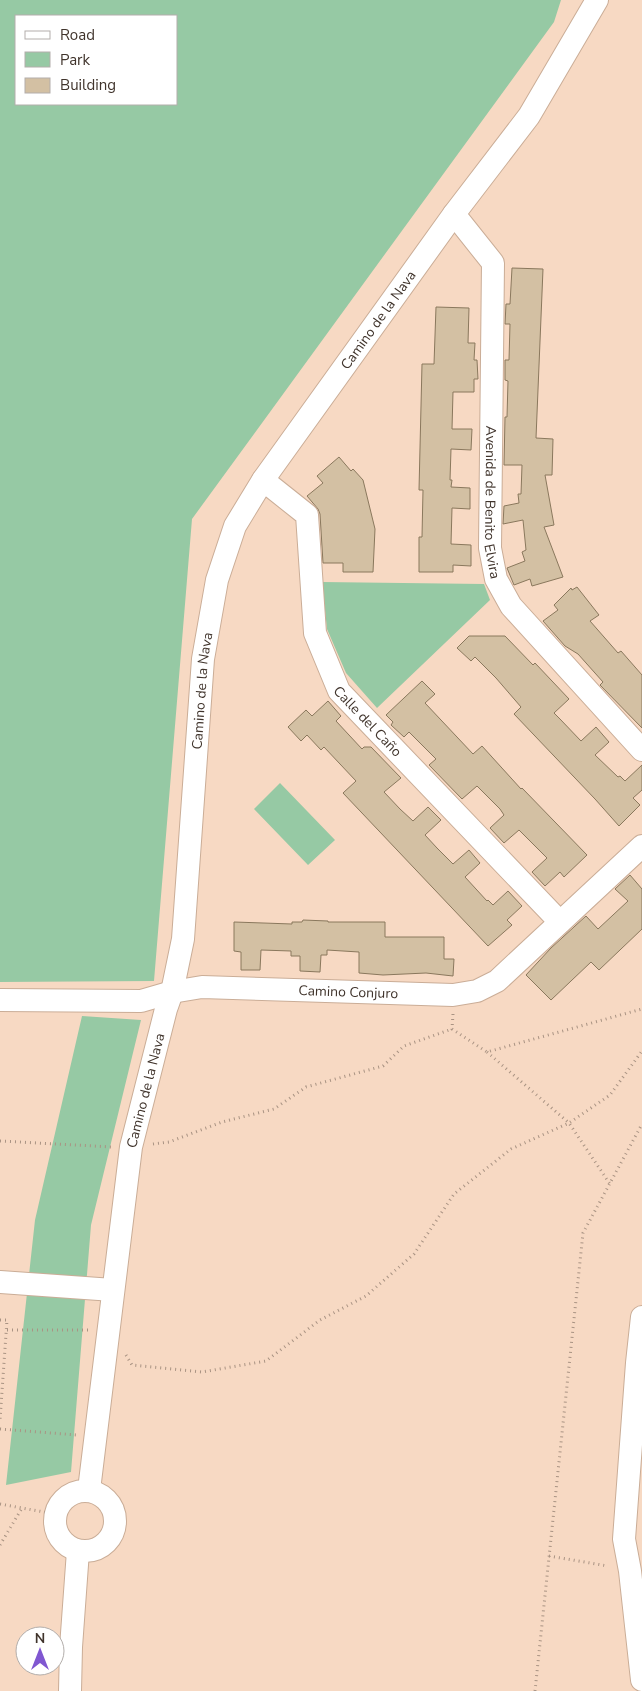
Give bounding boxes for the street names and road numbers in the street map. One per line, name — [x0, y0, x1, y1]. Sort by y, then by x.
street label: Camino de la Nava — [336, 266, 420, 373]
street label: Avenida de Benito Elvira — [480, 426, 505, 580]
street label: Camino de la Nava — [187, 631, 217, 750]
street label: Calle del Caño — [329, 681, 407, 761]
street label: Camino Conjuro — [298, 981, 399, 1003]
street label: Camino de la Nava — [122, 1031, 169, 1150]

